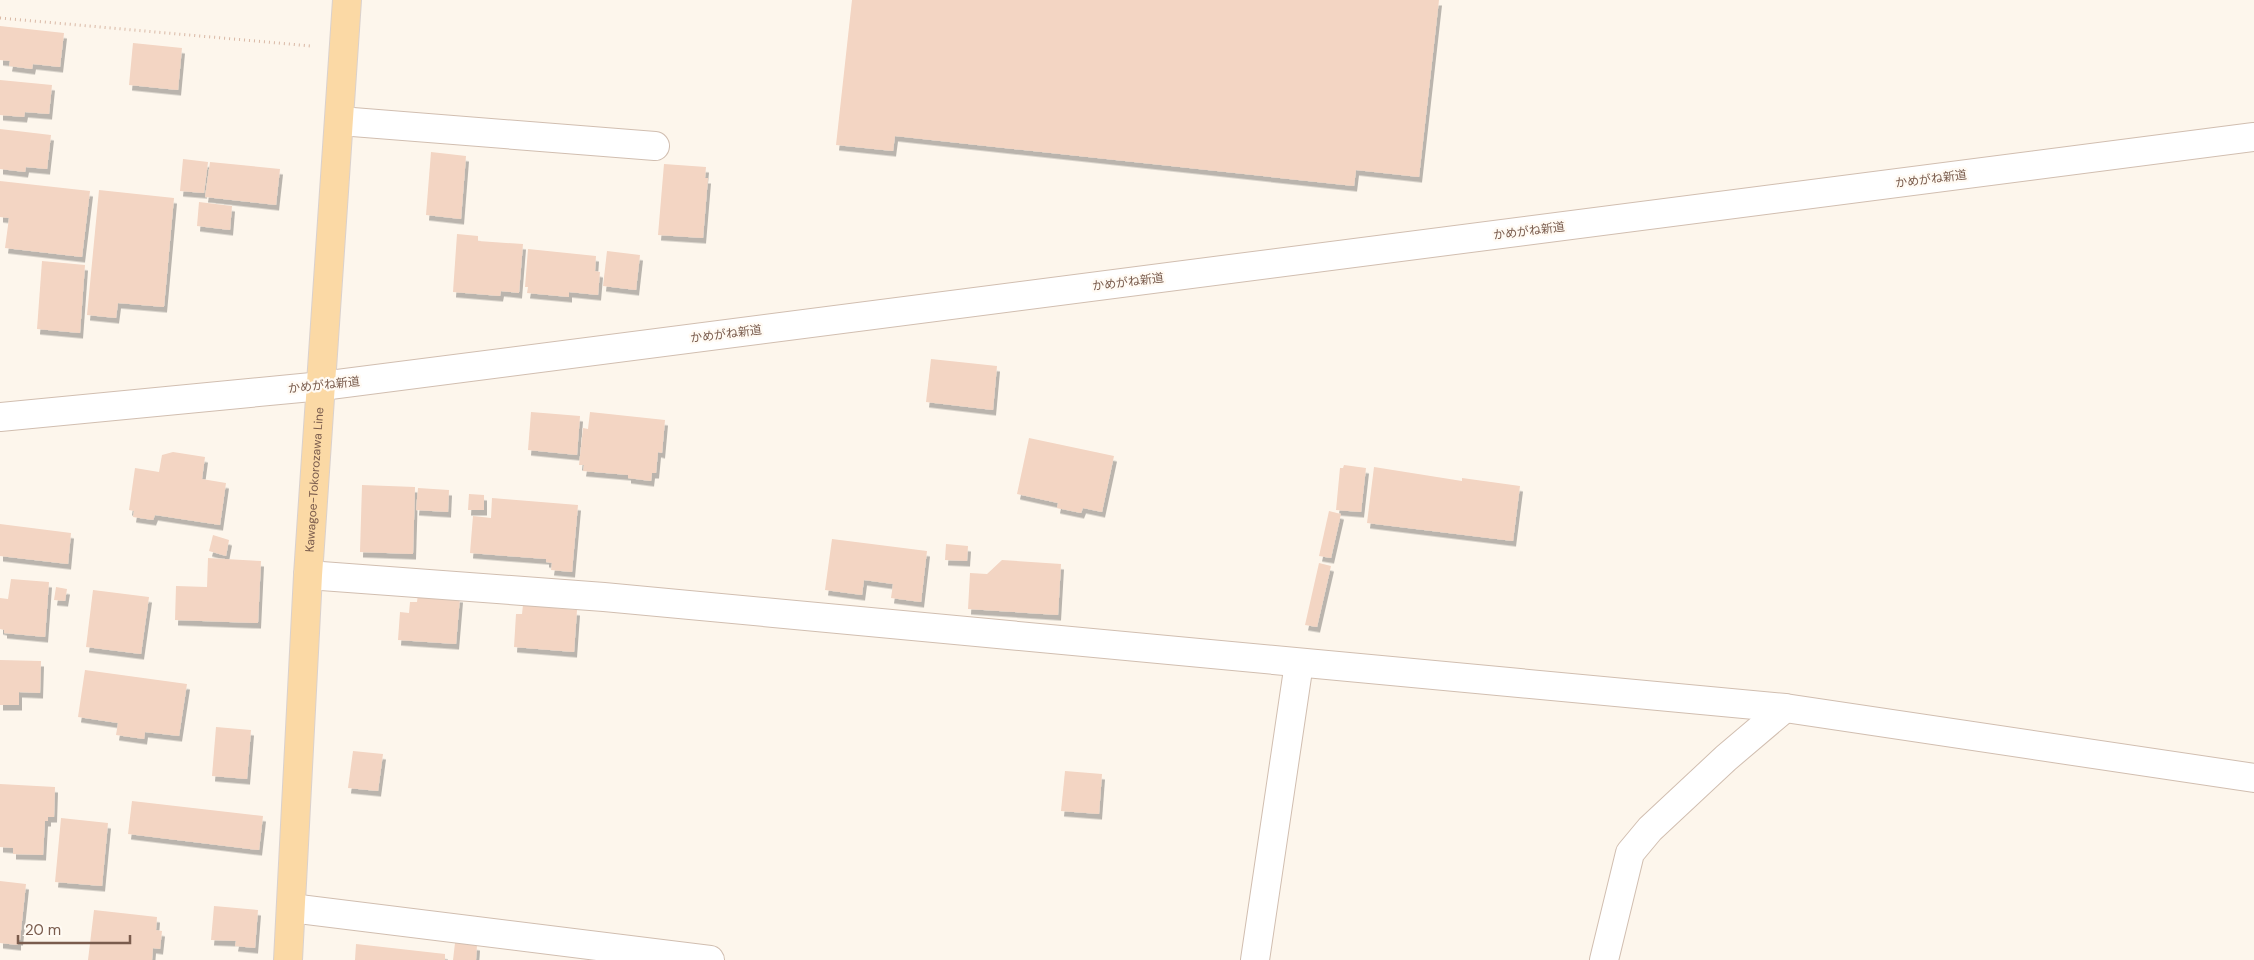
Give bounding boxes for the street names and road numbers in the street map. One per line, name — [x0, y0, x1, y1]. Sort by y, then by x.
street label: かめがね新道 — [1894, 167, 1968, 191]
street label: かめがね新道 — [1492, 219, 1566, 243]
street label: かめがね新道 — [1091, 270, 1165, 294]
street label: かめがね新道 — [689, 322, 763, 346]
street label: かめがね新道 — [287, 373, 361, 397]
street label: Kawagoe-Tokorozawa Line — [302, 406, 327, 553]

